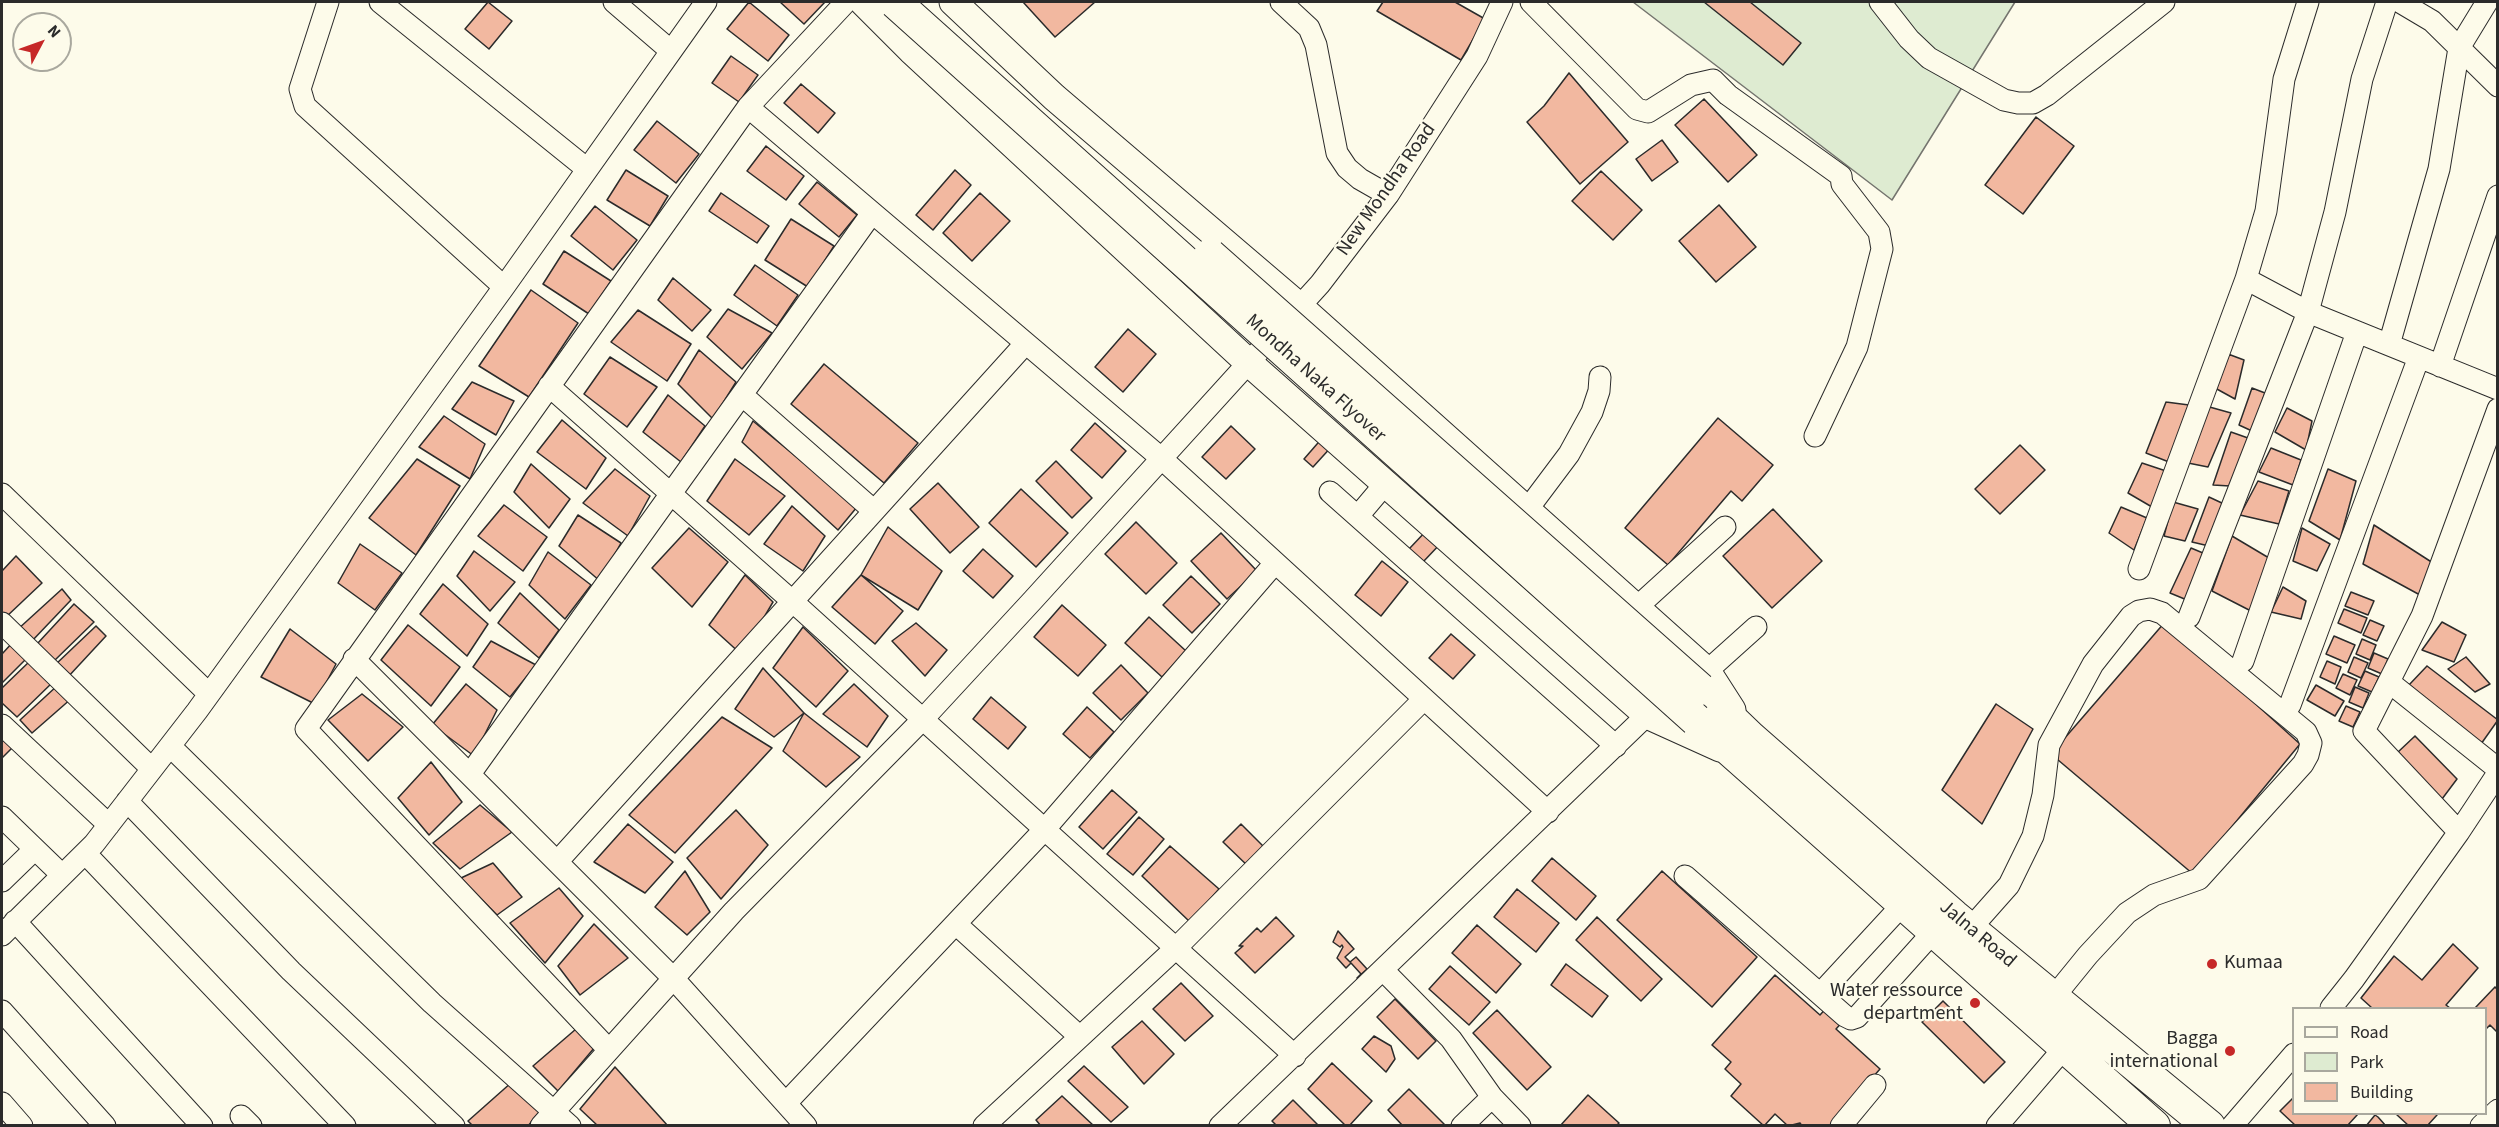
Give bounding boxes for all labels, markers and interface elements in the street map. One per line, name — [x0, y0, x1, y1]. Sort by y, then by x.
north arrow — [12, 12, 72, 72]
text: N — [42, 20, 66, 43]
street label: New Mondha Road — [1332, 119, 1442, 261]
street label: Mondha Naka Flyover — [1240, 310, 1390, 448]
street label: Jalna Road — [1934, 896, 2020, 974]
place label: Kumaa — [2224, 952, 2283, 976]
marker: Kumaa — [2205, 957, 2219, 971]
place label: Water ressource department — [1830, 980, 1963, 1027]
marker: Water ressource department — [1968, 996, 1982, 1010]
legend — [2292, 1007, 2487, 1115]
text: Road — [2350, 1020, 2389, 1045]
place label: Bagga international — [2109, 1028, 2218, 1075]
marker: Bagga international — [2223, 1044, 2237, 1058]
text: Park — [2350, 1050, 2384, 1075]
text: Building — [2350, 1080, 2413, 1105]

